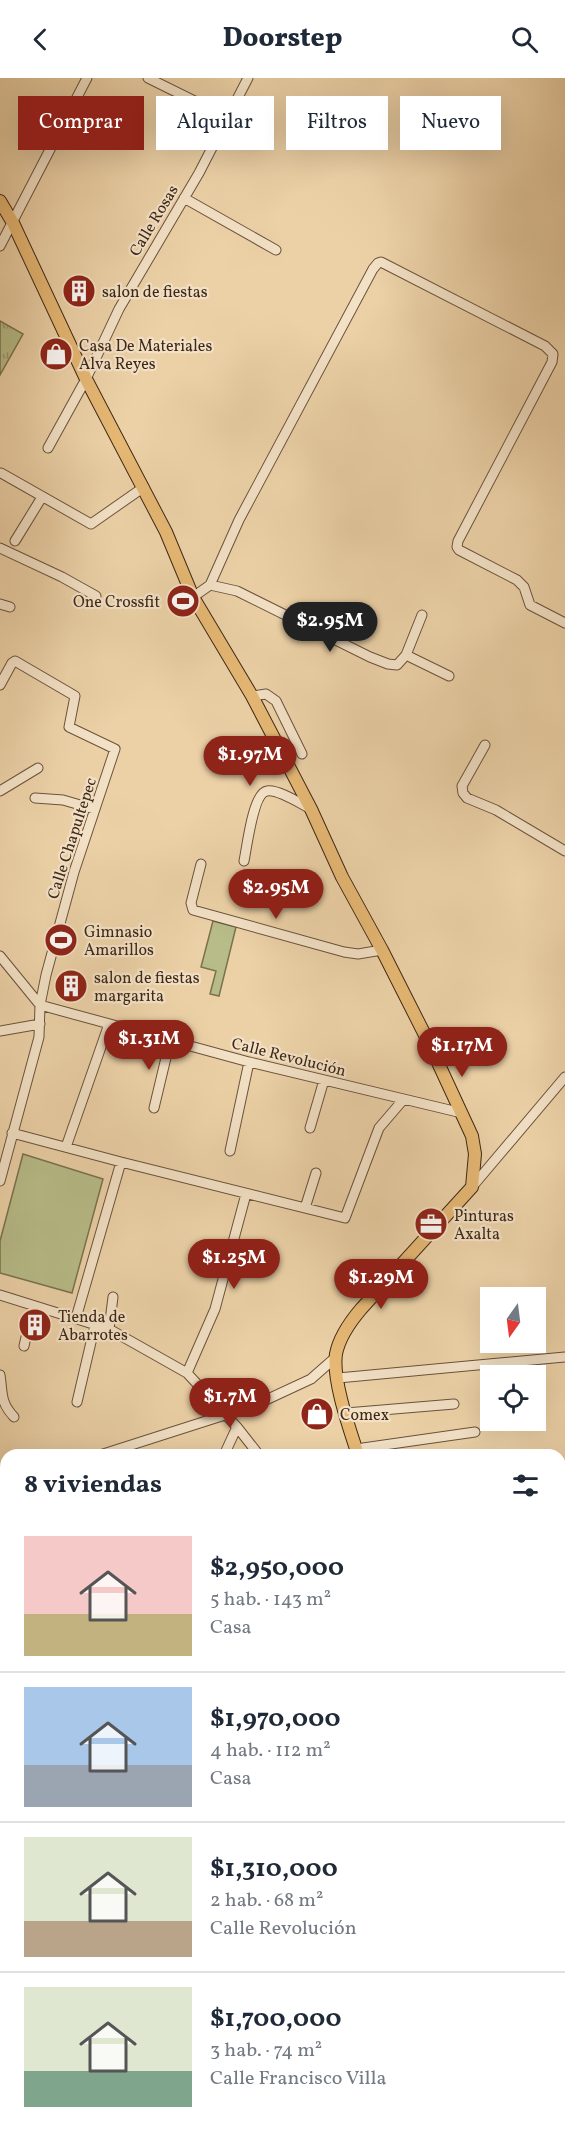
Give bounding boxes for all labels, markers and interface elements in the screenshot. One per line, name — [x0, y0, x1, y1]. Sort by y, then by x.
text: Doorstep — [223, 20, 342, 58]
icon: back — [24, 23, 57, 56]
icon: search — [508, 23, 541, 56]
chip: Comprar — [18, 96, 144, 150]
chip: Alquilar — [156, 96, 274, 150]
chip: Filtros — [286, 96, 388, 150]
chip: Nuevo — [400, 96, 501, 150]
street label: Calle Rosas — [125, 181, 185, 261]
building icon: salon de fiestas — [61, 273, 97, 309]
place label: salon de fiestas — [102, 282, 208, 304]
shop icon: Casa De Materiales Alva Reyes — [38, 336, 74, 372]
place label: Casa De Materiales Alva Reyes — [79, 336, 212, 376]
sports icon: One Crossfit — [165, 583, 201, 619]
place label: One Crossfit — [73, 592, 160, 614]
pin: $2.95M — [281, 602, 379, 653]
text: $2.95M — [296, 607, 364, 635]
pin: $1.97M — [201, 736, 299, 787]
text: $1.97M — [218, 741, 282, 769]
street label: Calle Chapultepec — [43, 775, 103, 902]
pin: $2.95M — [227, 869, 325, 920]
text: $2.95M — [242, 874, 310, 902]
sports icon: Gimnasio Amarillos — [43, 922, 79, 958]
place label: Gimnasio Amarillos — [84, 922, 154, 962]
building icon: salon de fiestas margarita — [53, 968, 89, 1004]
place label: salon de fiestas margarita — [94, 968, 200, 1008]
pin: $1.31M — [100, 1020, 198, 1071]
text: $1.31M — [118, 1025, 180, 1053]
pin: $1.17M — [413, 1027, 511, 1078]
text: $1.17M — [431, 1032, 493, 1060]
street label: Calle Revolución — [229, 1033, 348, 1083]
office icon: Pinturas Axalta — [413, 1206, 449, 1242]
place label: Pinturas Axalta — [454, 1206, 514, 1246]
pin: $1.25M — [185, 1239, 283, 1290]
text: $1.25M — [202, 1244, 266, 1272]
pin: $1.29M — [332, 1259, 430, 1310]
text: $1.29M — [348, 1264, 414, 1292]
north arrow — [480, 1287, 546, 1353]
map controls — [480, 1287, 546, 1431]
building icon: Tienda de Abarrotes — [17, 1307, 53, 1343]
place label: Tienda de Abarrotes — [58, 1307, 128, 1347]
button: locate — [480, 1365, 546, 1431]
pin: $1.7M — [188, 1378, 272, 1429]
text: $1.7M — [203, 1383, 257, 1411]
shop icon: Comex — [299, 1396, 335, 1432]
place label: Comex — [340, 1405, 389, 1427]
text: 8 viviendas — [24, 1467, 162, 1503]
icon: filters — [509, 1469, 542, 1502]
text: $2,950,000 — [210, 1550, 344, 1586]
icon: home — [72, 1560, 144, 1632]
text: 5 hab. · 143 m² — [210, 1586, 331, 1614]
text: Casa — [210, 1614, 252, 1642]
text: $1,970,000 — [210, 1701, 340, 1737]
icon: home — [72, 1711, 144, 1783]
text: 4 hab. · 112 m² — [210, 1737, 331, 1765]
text: Casa — [210, 1765, 252, 1793]
text: $1,310,000 — [210, 1851, 338, 1887]
icon: home — [72, 1861, 144, 1933]
text: 2 hab. · 68 m² — [210, 1887, 323, 1915]
text: Calle Revolución — [210, 1915, 357, 1943]
text: $1,700,000 — [210, 2001, 342, 2037]
icon: home — [72, 2011, 144, 2083]
text: 3 hab. · 74 m² — [210, 2037, 322, 2065]
text: Calle Francisco Villa — [210, 2065, 387, 2093]

